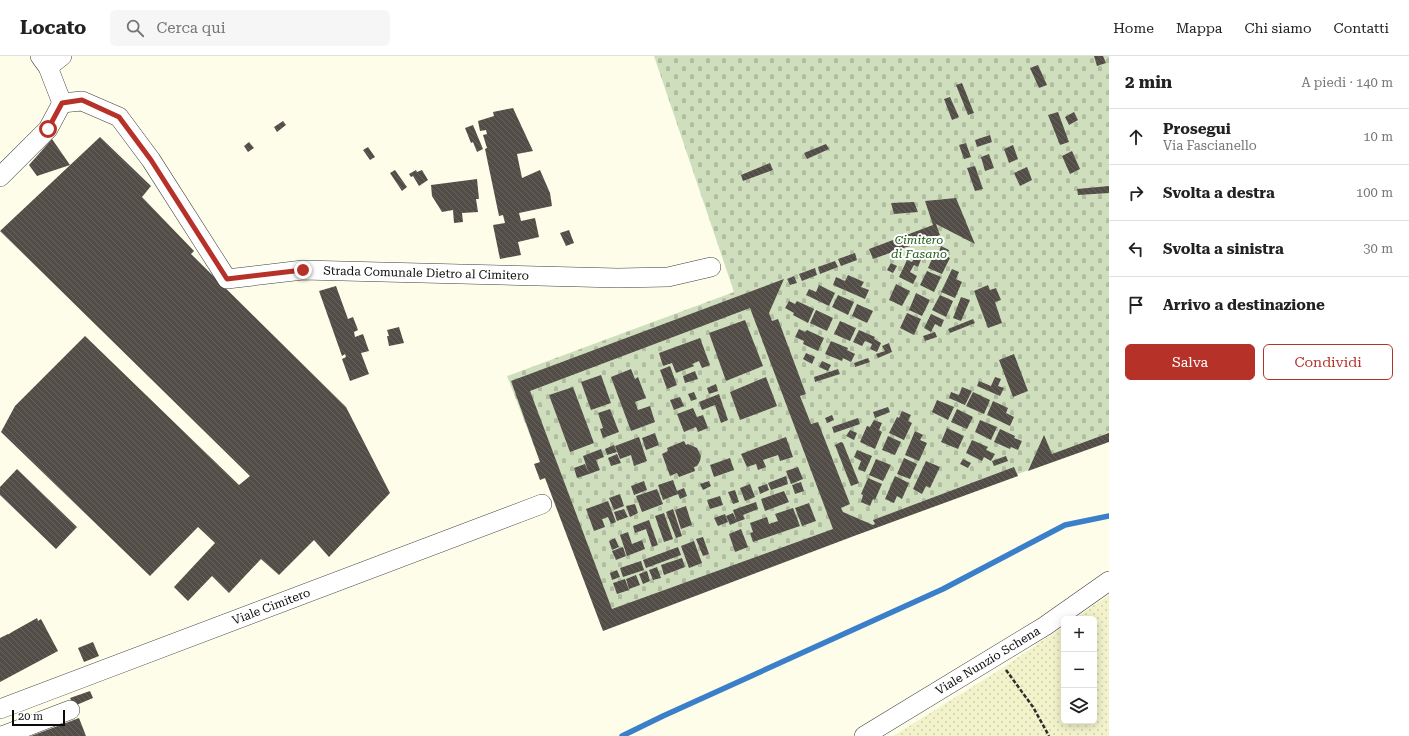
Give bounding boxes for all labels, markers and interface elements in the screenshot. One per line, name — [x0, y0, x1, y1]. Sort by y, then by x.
search box — [110, 10, 390, 46]
text: Locato — [20, 16, 86, 39]
icon: search — [124, 17, 146, 39]
text: Cerca qui — [156, 19, 225, 37]
text: Home — [1113, 20, 1154, 36]
text: Mappa — [1176, 20, 1222, 36]
text: Chi siamo — [1244, 20, 1312, 36]
text: Contatti — [1334, 20, 1389, 36]
text: 2 min — [1125, 72, 1172, 92]
text: A piedi · 140 m — [1301, 75, 1393, 90]
route start — [39, 120, 57, 138]
text: Prosegui — [1163, 120, 1231, 138]
icon: ahead — [1125, 126, 1147, 148]
text: 10 m — [1363, 129, 1393, 144]
text: Via Fascianello — [1163, 138, 1257, 153]
icon: right — [1125, 182, 1147, 204]
text: Svolta a destra — [1163, 184, 1275, 202]
text: 100 m — [1356, 185, 1393, 200]
park label: Cimitero di Fasano — [891, 233, 947, 261]
icon: left — [1125, 238, 1147, 260]
text: Svolta a sinistra — [1163, 240, 1284, 258]
text: 30 m — [1363, 241, 1393, 256]
route end — [294, 261, 312, 279]
street label: Strada Comunale Dietro al Cimitero — [323, 264, 529, 283]
icon: arrive — [1125, 294, 1147, 316]
text: Arrivo a destinazione — [1163, 296, 1325, 314]
button: Salva — [1125, 344, 1255, 380]
button: Condividi — [1263, 344, 1393, 380]
street label: Viale Cimitero — [230, 585, 312, 628]
map controls — [1061, 616, 1097, 724]
button: + — [1061, 616, 1097, 652]
street label: Viale Nunzio Schena — [933, 623, 1043, 698]
button: − — [1061, 652, 1097, 688]
button: layers — [1061, 688, 1097, 724]
scale bar — [12, 708, 65, 727]
text: 20 m — [18, 710, 43, 723]

